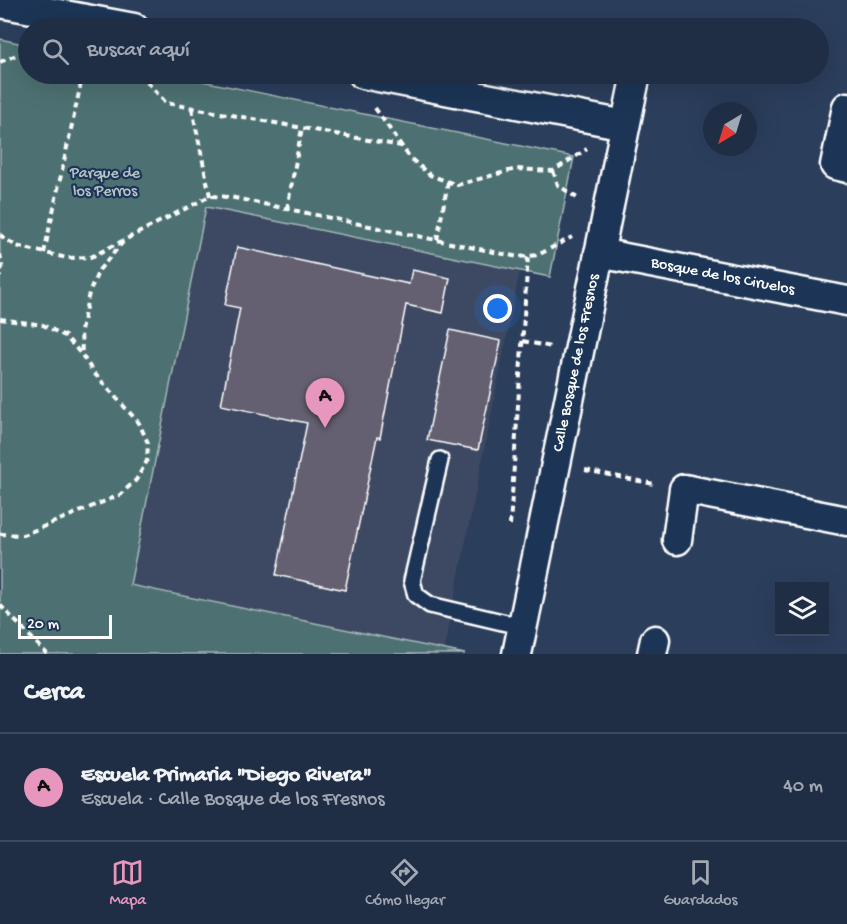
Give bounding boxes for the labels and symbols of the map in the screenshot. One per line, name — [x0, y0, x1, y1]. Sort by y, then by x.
north arrow — [703, 102, 757, 156]
park label: Parque de los Perros — [69, 165, 141, 202]
street label: Bosque de los Ciruelos — [648, 254, 797, 300]
street label: Calle Bosque de los Fresnos — [549, 271, 604, 454]
your location — [483, 294, 512, 323]
pin: A — [306, 378, 344, 428]
scale bar — [18, 612, 112, 640]

